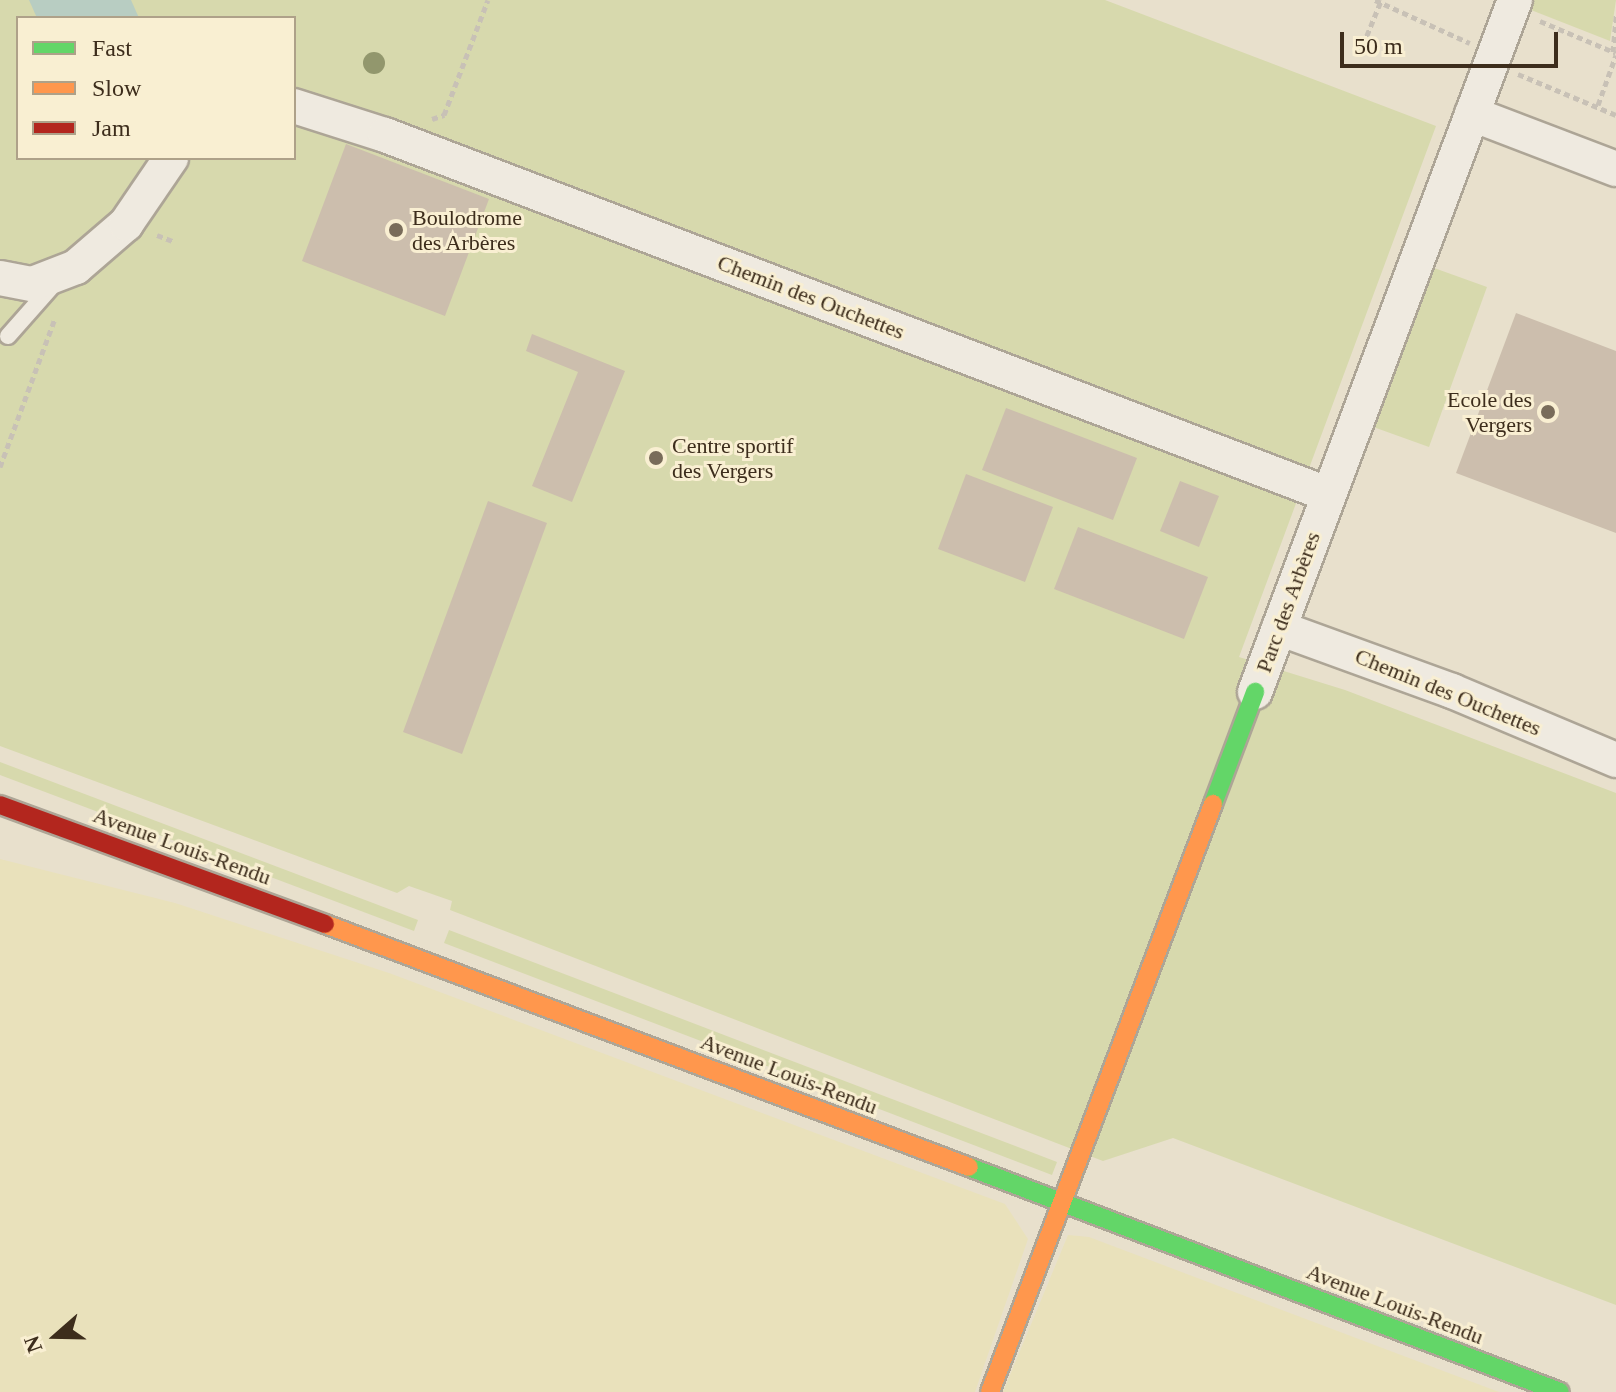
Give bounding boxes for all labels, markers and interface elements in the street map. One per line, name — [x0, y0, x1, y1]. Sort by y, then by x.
legend — [16, 16, 296, 160]
scale bar — [1344, 16, 1562, 66]
text: 50 m — [1354, 33, 1403, 59]
text: Fast — [92, 35, 132, 61]
text: Slow — [92, 75, 141, 101]
text: Jam — [92, 115, 131, 141]
place label: Boulodrome des Arbères — [412, 204, 522, 256]
marker: Boulodrome des Arbères — [387, 221, 405, 239]
street label: Chemin des Ouchettes — [714, 249, 908, 345]
place label: Ecole des Vergers — [1447, 386, 1532, 438]
marker: Ecole des Vergers — [1539, 403, 1557, 421]
place label: Centre sportif des Vergers — [672, 432, 794, 484]
marker: Centre sportif des Vergers — [647, 449, 665, 467]
street label: Parc des Arbères — [1250, 527, 1326, 677]
street label: Chemin des Ouchettes — [1351, 643, 1545, 741]
street label: Avenue Louis-Rendu — [90, 802, 274, 890]
street label: Avenue Louis-Rendu — [697, 1028, 881, 1120]
street label: Avenue Louis-Rendu — [1303, 1258, 1487, 1350]
north arrow — [16, 1296, 96, 1376]
text: N — [19, 1333, 47, 1356]

